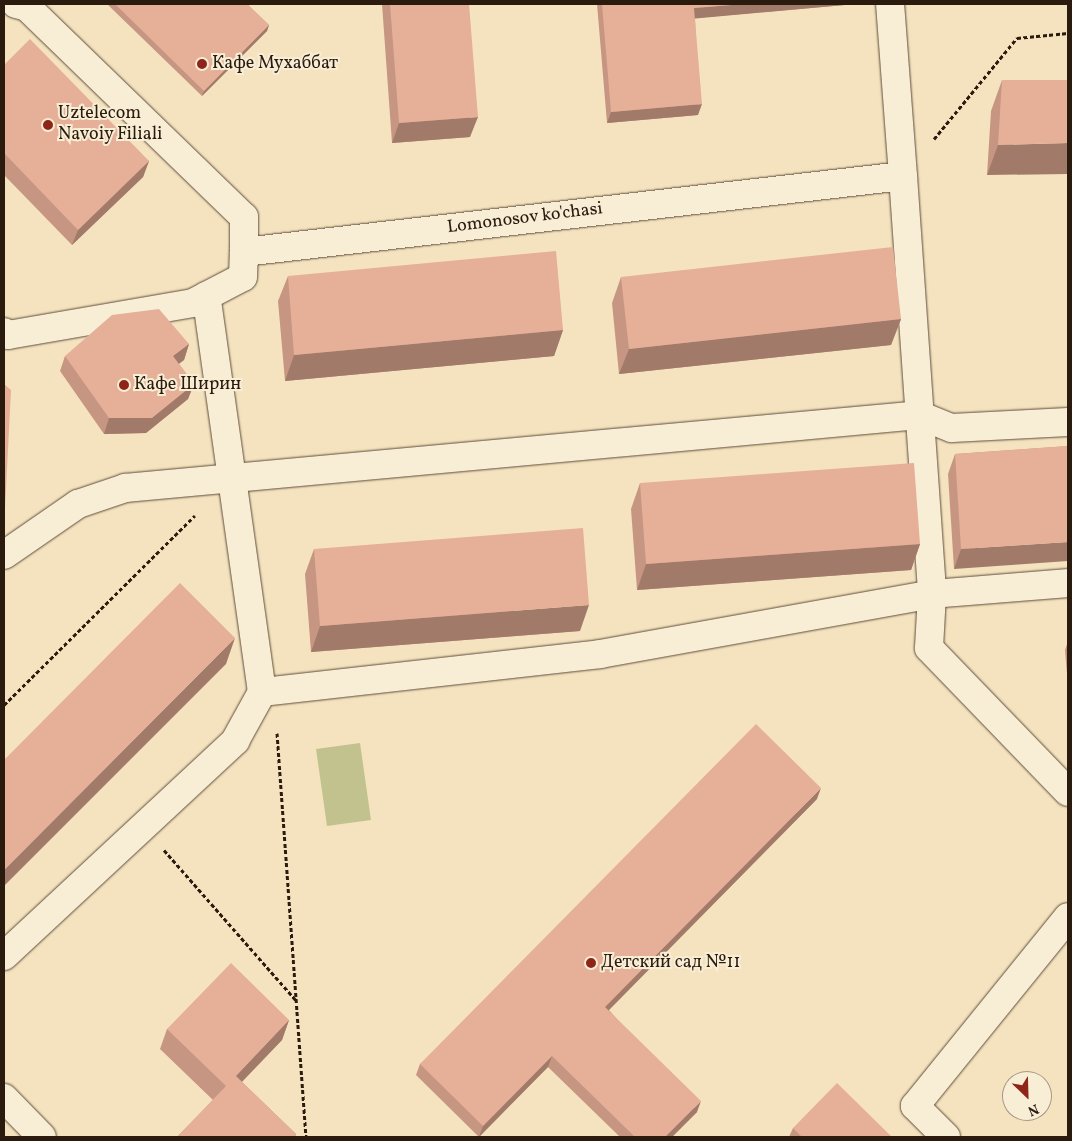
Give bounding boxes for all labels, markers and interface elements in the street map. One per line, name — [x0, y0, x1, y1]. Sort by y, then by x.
place label: Кафе Мухаббат — [212, 53, 338, 75]
marker: Кафе Мухаббат — [196, 58, 208, 70]
place label: Uztelecom Navoiy Filiali — [58, 104, 163, 146]
marker: Uztelecom Navoiy Filiali — [42, 119, 54, 131]
street label: Lomonosov ko'chasi — [446, 199, 604, 239]
place label: Кафе Ширин — [134, 374, 241, 396]
marker: Кафе Ширин — [118, 379, 130, 391]
place label: Детский сад №11 — [601, 952, 740, 974]
marker: Детский сад №11 — [585, 957, 597, 969]
north arrow — [1002, 1071, 1052, 1121]
text: N — [1024, 1098, 1041, 1120]

